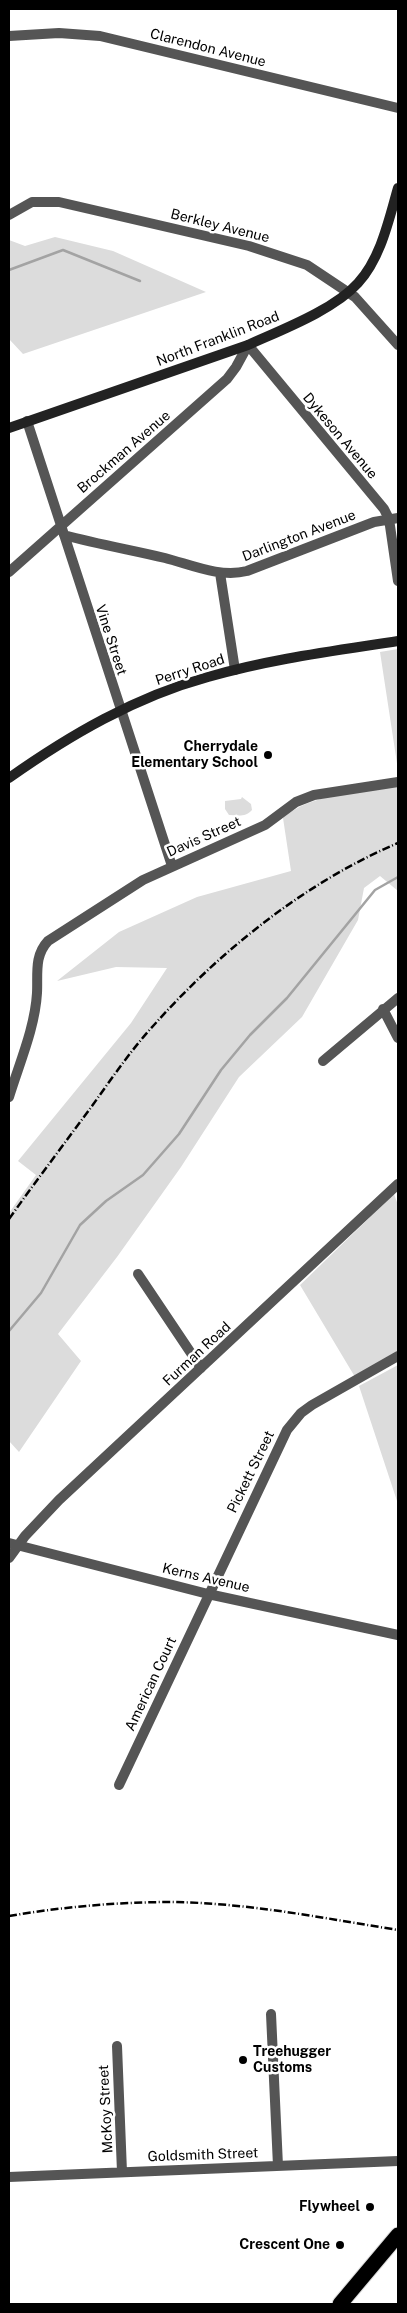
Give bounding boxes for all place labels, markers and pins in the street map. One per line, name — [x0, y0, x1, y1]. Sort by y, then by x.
place label: Cherrydale Elementary School — [131, 739, 258, 772]
marker: Cherrydale Elementary School — [262, 749, 274, 761]
place label: Treehugger Customs — [253, 2044, 331, 2076]
marker: Treehugger Customs — [237, 2054, 249, 2066]
place label: Flywheel — [299, 2199, 360, 2215]
marker: Flywheel — [364, 2201, 376, 2213]
place label: Crescent One — [239, 2237, 330, 2253]
marker: Crescent One — [334, 2239, 346, 2251]

